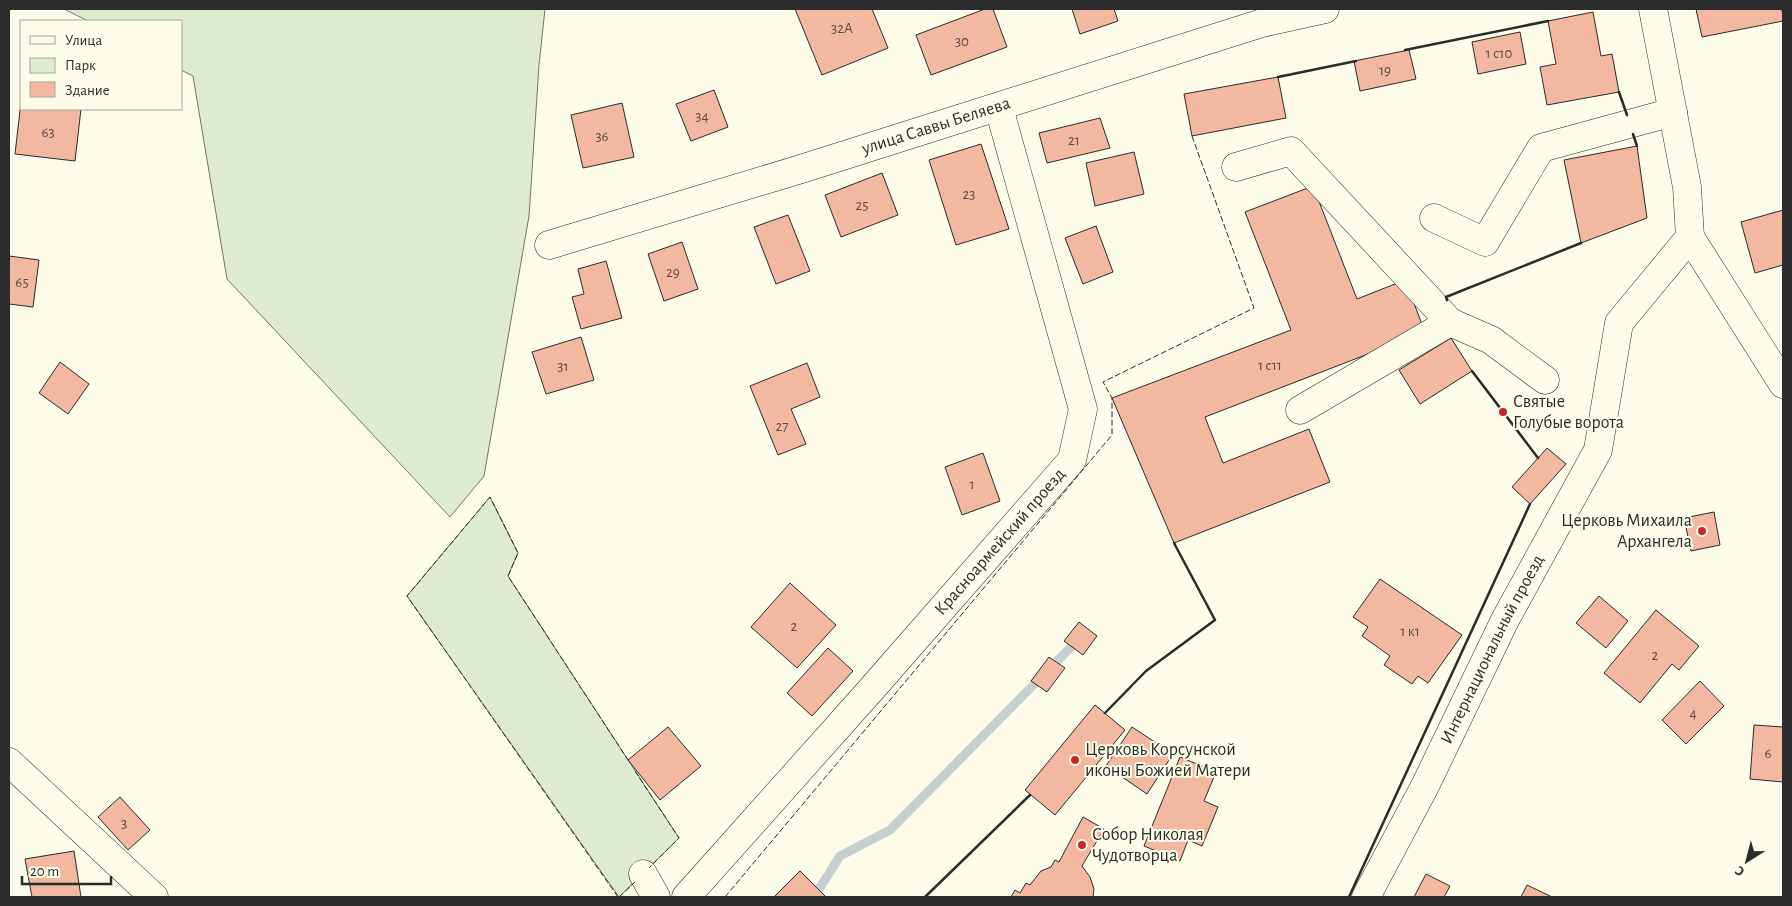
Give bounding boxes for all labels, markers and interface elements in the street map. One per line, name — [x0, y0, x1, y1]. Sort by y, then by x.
legend — [20, 20, 182, 110]
house number: 32А — [831, 21, 853, 36]
text: Улица — [65, 33, 102, 48]
house number: 30 — [955, 34, 969, 49]
house number: 1 с10 — [1486, 46, 1512, 61]
text: Парк — [65, 58, 96, 73]
house number: 19 — [1379, 63, 1391, 78]
text: Здание — [65, 83, 110, 98]
street label: улица Саввы Беляева — [859, 94, 1013, 158]
house number: 34 — [695, 109, 709, 124]
house number: 63 — [41, 125, 55, 140]
house number: 36 — [595, 129, 609, 144]
house number: 21 — [1068, 133, 1080, 148]
house number: 23 — [962, 187, 976, 202]
house number: 25 — [855, 198, 869, 213]
house number: 29 — [666, 265, 680, 280]
house number: 65 — [15, 275, 29, 290]
house number: 1 с11 — [1258, 358, 1282, 373]
house number: 31 — [557, 359, 569, 374]
place label: Святые Голубые ворота — [1513, 393, 1624, 432]
marker: Святые Голубые ворота — [1497, 406, 1509, 418]
house number: 27 — [775, 419, 789, 434]
street label: Красноармейский проезд — [931, 465, 1069, 619]
house number: 1 — [969, 477, 975, 492]
place label: Церковь Михаила Архангела — [1561, 512, 1692, 551]
marker: Церковь Михаила Архангела — [1696, 525, 1708, 537]
street label: Интернациональный проезд — [1438, 552, 1548, 747]
house number: 2 — [791, 619, 798, 634]
house number: 1 к1 — [1400, 624, 1420, 639]
house number: 2 — [1652, 648, 1659, 663]
house number: 4 — [1689, 706, 1697, 721]
place label: Церковь Корсунской иконы Божией Матери — [1085, 741, 1251, 780]
house number: 6 — [1764, 746, 1772, 761]
marker: Церковь Корсунской иконы Божией Матери — [1069, 754, 1081, 766]
house number: 3 — [121, 816, 127, 831]
place label: Собор Николая Чудотворца — [1092, 825, 1204, 865]
north arrow — [1722, 836, 1772, 886]
marker: Собор Николая Чудотворца — [1076, 839, 1088, 851]
scale bar — [22, 854, 111, 886]
text: С — [1732, 863, 1747, 879]
text: 20 m — [30, 864, 59, 879]

